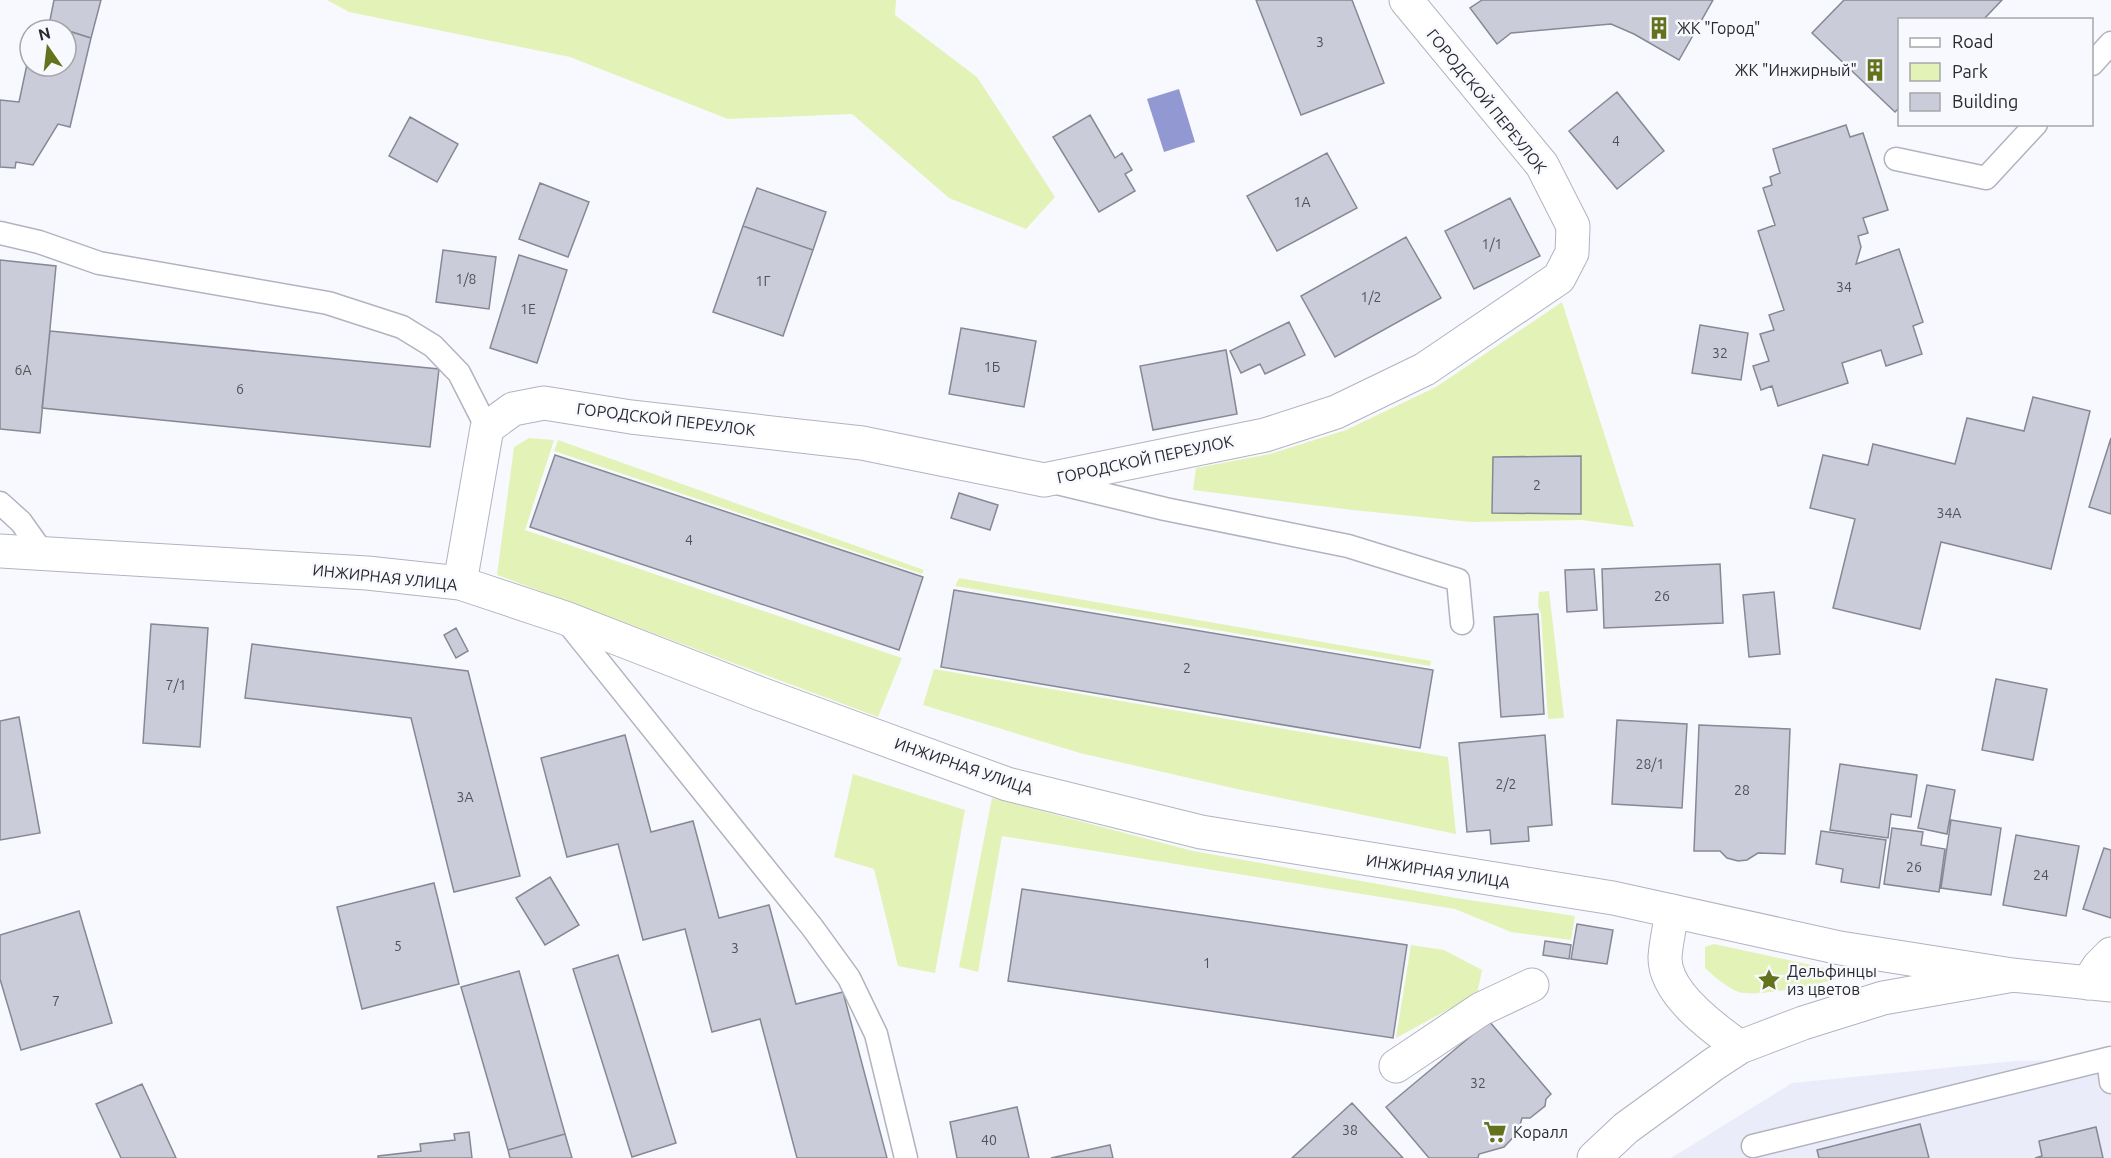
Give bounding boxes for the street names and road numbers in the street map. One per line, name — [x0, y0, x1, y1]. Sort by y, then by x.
street label: ГОРОДСКОЙ ПЕРЕУЛОК — [1423, 25, 1552, 177]
street label: ГОРОДСКОЙ ПЕРЕУЛОК — [576, 398, 757, 439]
street label: ГОРОДСКОЙ ПЕРЕУЛОК — [1055, 430, 1235, 487]
street label: ИНЖИРНАЯ УЛИЦА — [312, 560, 459, 594]
street label: ИНЖИРНАЯ УЛИЦА — [892, 734, 1036, 798]
street label: ИНЖИРНАЯ УЛИЦА — [1365, 851, 1512, 891]

